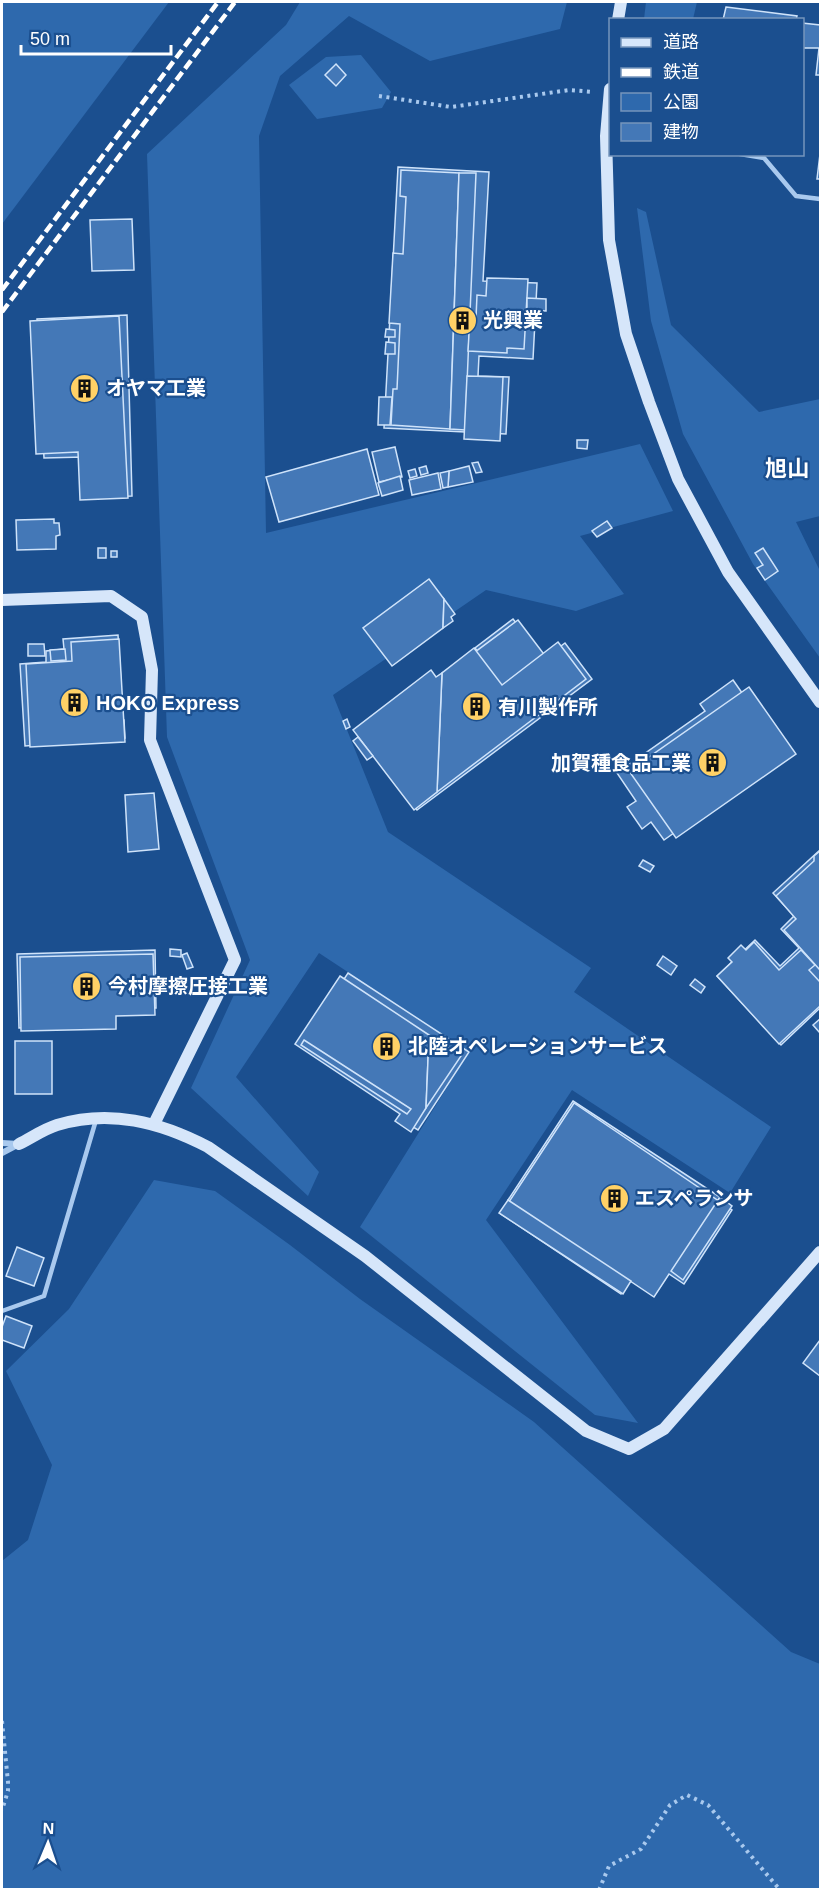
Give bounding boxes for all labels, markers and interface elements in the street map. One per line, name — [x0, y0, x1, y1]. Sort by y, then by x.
scale bar — [21, 18, 171, 56]
legend — [609, 18, 804, 156]
text: 50 m — [30, 29, 70, 49]
text: 道路 — [663, 32, 699, 52]
text: 鉄道 — [663, 62, 699, 82]
text: 公園 — [663, 92, 699, 112]
text: 建物 — [663, 122, 699, 142]
building icon: 光興業 — [446, 304, 478, 336]
place label: 光興業 — [483, 309, 543, 331]
building icon: オヤマ工業 — [69, 372, 101, 404]
place label: オヤマ工業 — [106, 377, 206, 399]
district label: 旭山 — [765, 456, 809, 481]
building icon: HOKO Express — [59, 687, 91, 719]
building icon: 有川製作所 — [461, 691, 493, 723]
place label: HOKO Express — [96, 692, 239, 714]
place label: 有川製作所 — [498, 696, 598, 718]
building icon: 加賀種食品工業 — [696, 747, 728, 779]
place label: 加賀種食品工業 — [551, 752, 691, 774]
building icon: 今村摩擦圧接工業 — [71, 970, 103, 1002]
place label: 今村摩擦圧接工業 — [108, 975, 268, 997]
building icon: 北陸オペレーションサービス — [371, 1030, 403, 1062]
place label: 北陸オペレーションサービス — [408, 1035, 668, 1057]
building icon: エスペランサ — [598, 1182, 630, 1214]
place label: エスペランサ — [635, 1187, 754, 1209]
north arrow — [18, 1813, 78, 1873]
text: N — [42, 1820, 55, 1837]

